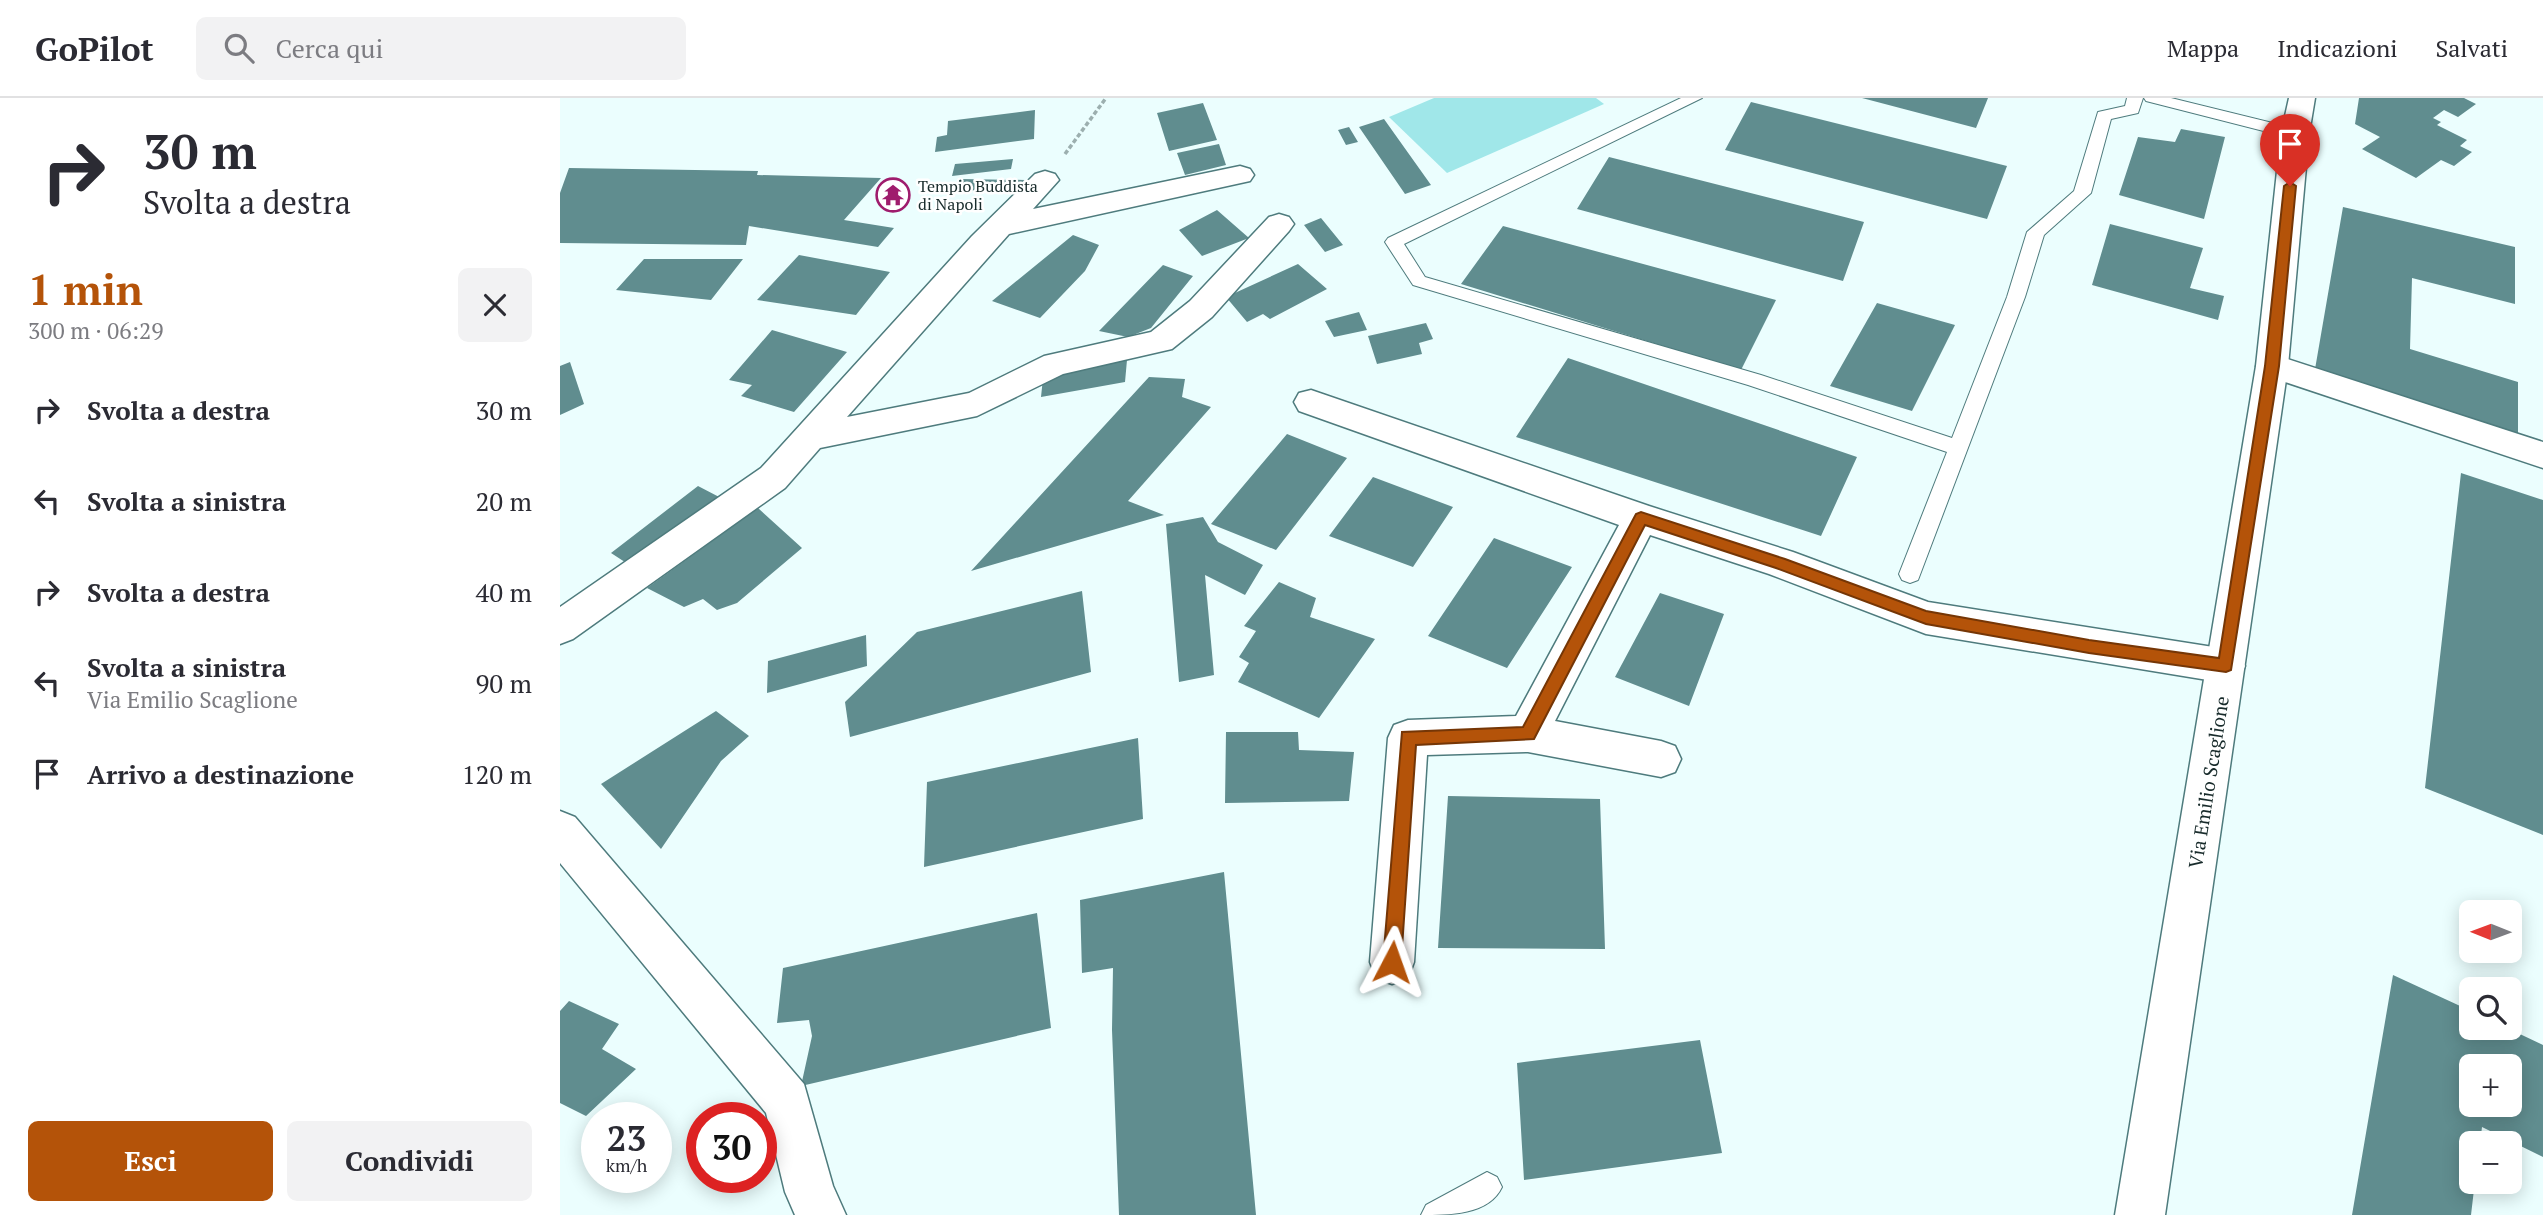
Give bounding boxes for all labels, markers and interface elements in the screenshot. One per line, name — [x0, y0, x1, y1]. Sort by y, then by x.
search box — [196, 17, 686, 80]
text: GoPilot — [35, 27, 154, 70]
icon: search — [220, 29, 258, 67]
text: Cerca qui — [276, 31, 383, 65]
text: Mappa — [2167, 32, 2239, 64]
text: Indicazioni — [2277, 32, 2397, 64]
text: Salvati — [2435, 32, 2508, 64]
pin — [2260, 114, 2320, 186]
text: 30 m — [143, 118, 257, 183]
icon: arrive — [2271, 125, 2309, 163]
icon: right — [28, 126, 119, 217]
place label: Tempio Buddista di Napoli — [918, 175, 1038, 215]
temple icon: Tempio Buddista di Napoli — [874, 176, 912, 214]
text: Svolta a destra — [143, 181, 351, 223]
text: 1 min — [28, 261, 143, 317]
button: close — [458, 268, 532, 342]
text: 300 m · 06:29 — [28, 315, 163, 346]
icon: right — [28, 391, 66, 429]
text: Svolta a destra — [87, 393, 270, 427]
text: 30 m — [476, 393, 532, 427]
icon: left — [28, 482, 66, 520]
text: Svolta a sinistra — [87, 484, 286, 518]
text: 20 m — [476, 484, 532, 518]
icon: right — [28, 573, 66, 611]
text: Svolta a destra — [87, 575, 270, 609]
text: 40 m — [476, 575, 532, 609]
text: Svolta a sinistra — [87, 650, 286, 684]
icon: left — [28, 664, 66, 702]
text: 90 m — [476, 666, 532, 700]
text: Via Emilio Scaglione — [87, 684, 298, 715]
street label: Via Emilio Scaglione — [2182, 694, 2234, 870]
icon: arrive — [28, 755, 66, 793]
text: Arrivo a destinazione — [87, 757, 354, 791]
text: 120 m — [462, 757, 532, 791]
north arrow — [2459, 900, 2522, 962]
map controls — [2459, 900, 2522, 1194]
position arrow — [1355, 925, 1429, 999]
button: search — [2459, 977, 2522, 1040]
button: + — [2459, 1054, 2522, 1117]
speed limit sign: 30 — [686, 1102, 777, 1193]
text: 23 — [607, 1115, 646, 1161]
button: Esci — [28, 1121, 273, 1201]
button: Condividi — [287, 1121, 532, 1201]
button: − — [2459, 1131, 2522, 1194]
text: km/h — [606, 1153, 647, 1177]

